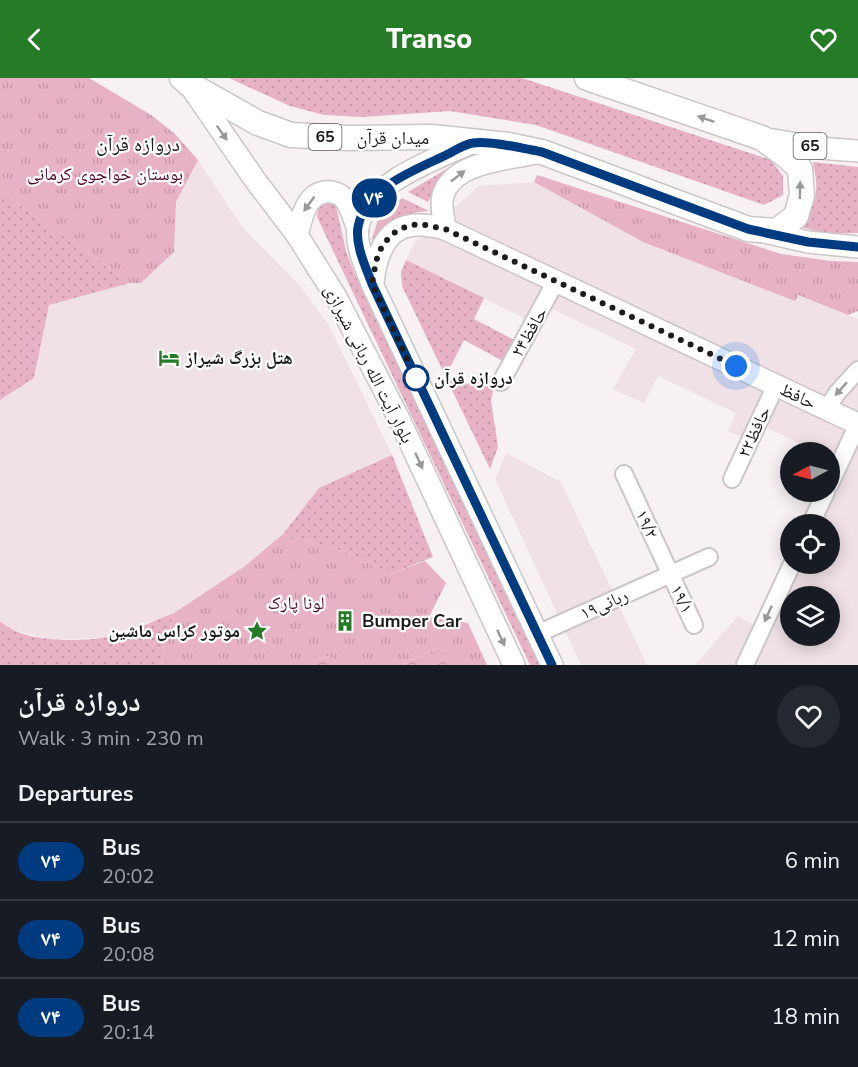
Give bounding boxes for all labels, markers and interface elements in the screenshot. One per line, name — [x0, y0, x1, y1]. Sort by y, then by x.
text: Transo — [386, 21, 472, 58]
icon: back — [18, 23, 51, 56]
icon: heart — [807, 23, 840, 56]
one-way arrow — [697, 114, 715, 124]
one-way arrow — [216, 124, 228, 140]
road number: 65 — [308, 124, 342, 150]
street label: میدان قرآن — [357, 126, 429, 150]
district label: دروازه قرآن — [96, 131, 180, 158]
road number: 65 — [794, 133, 826, 159]
park label: بوستان خواجوی کرمانی — [27, 162, 183, 186]
one-way arrow — [450, 170, 466, 182]
line badge: ۷۴ — [347, 178, 401, 218]
one-way arrow — [796, 181, 805, 200]
text: ۷۴ — [364, 184, 384, 212]
one-way arrow — [303, 195, 315, 211]
street label: بلوار آیت الله ربانی شیرازی — [319, 281, 419, 447]
street label: حافظ۲۴ — [505, 303, 553, 361]
hotel icon: هتل بزرگ شیراز — [157, 346, 181, 370]
place label: هتل بزرگ شیراز — [185, 346, 293, 370]
your location — [721, 351, 751, 381]
marker: دروازه قرآن — [403, 365, 429, 391]
place label: دروازه قرآن — [434, 366, 513, 390]
street label: حافظ — [776, 377, 820, 415]
one-way arrow — [835, 381, 848, 396]
street label: حافظ۲۲ — [732, 403, 776, 461]
north arrow — [780, 442, 840, 502]
map controls — [780, 442, 840, 646]
one-way arrow — [414, 453, 423, 470]
street label: ۱۹/۲ — [630, 506, 664, 542]
button: locate — [780, 514, 840, 574]
street label: ۱۹/۱ — [665, 581, 699, 617]
street label: ربانی۱۹ — [576, 583, 632, 625]
button: layers — [780, 586, 840, 646]
park label: لونا پارک — [267, 591, 325, 615]
one-way arrow — [764, 606, 773, 623]
building icon: Bumper Car — [333, 609, 357, 633]
place label: Bumper Car — [362, 609, 462, 633]
place label: موتور کراس ماشین — [108, 619, 240, 643]
place icon: موتور کراس ماشین — [245, 619, 269, 643]
one-way arrow — [496, 629, 506, 647]
text: دروازه قرآن — [18, 683, 141, 721]
button: heart — [777, 685, 840, 748]
text: Walk · 3 min · 230 m — [18, 725, 204, 752]
text: Departures — [18, 779, 133, 809]
text: Bus — [102, 833, 141, 863]
text: 6 min — [785, 846, 840, 876]
text: ۷۴ — [41, 847, 61, 875]
text: 20:02 — [102, 863, 155, 890]
text: Bus — [102, 911, 141, 941]
text: 12 min — [772, 924, 840, 954]
text: ۷۴ — [41, 925, 61, 953]
text: 20:08 — [102, 941, 155, 968]
text: Bus — [102, 989, 141, 1019]
text: 18 min — [772, 1002, 840, 1032]
text: ۷۴ — [41, 1003, 61, 1031]
text: 20:14 — [102, 1019, 155, 1046]

